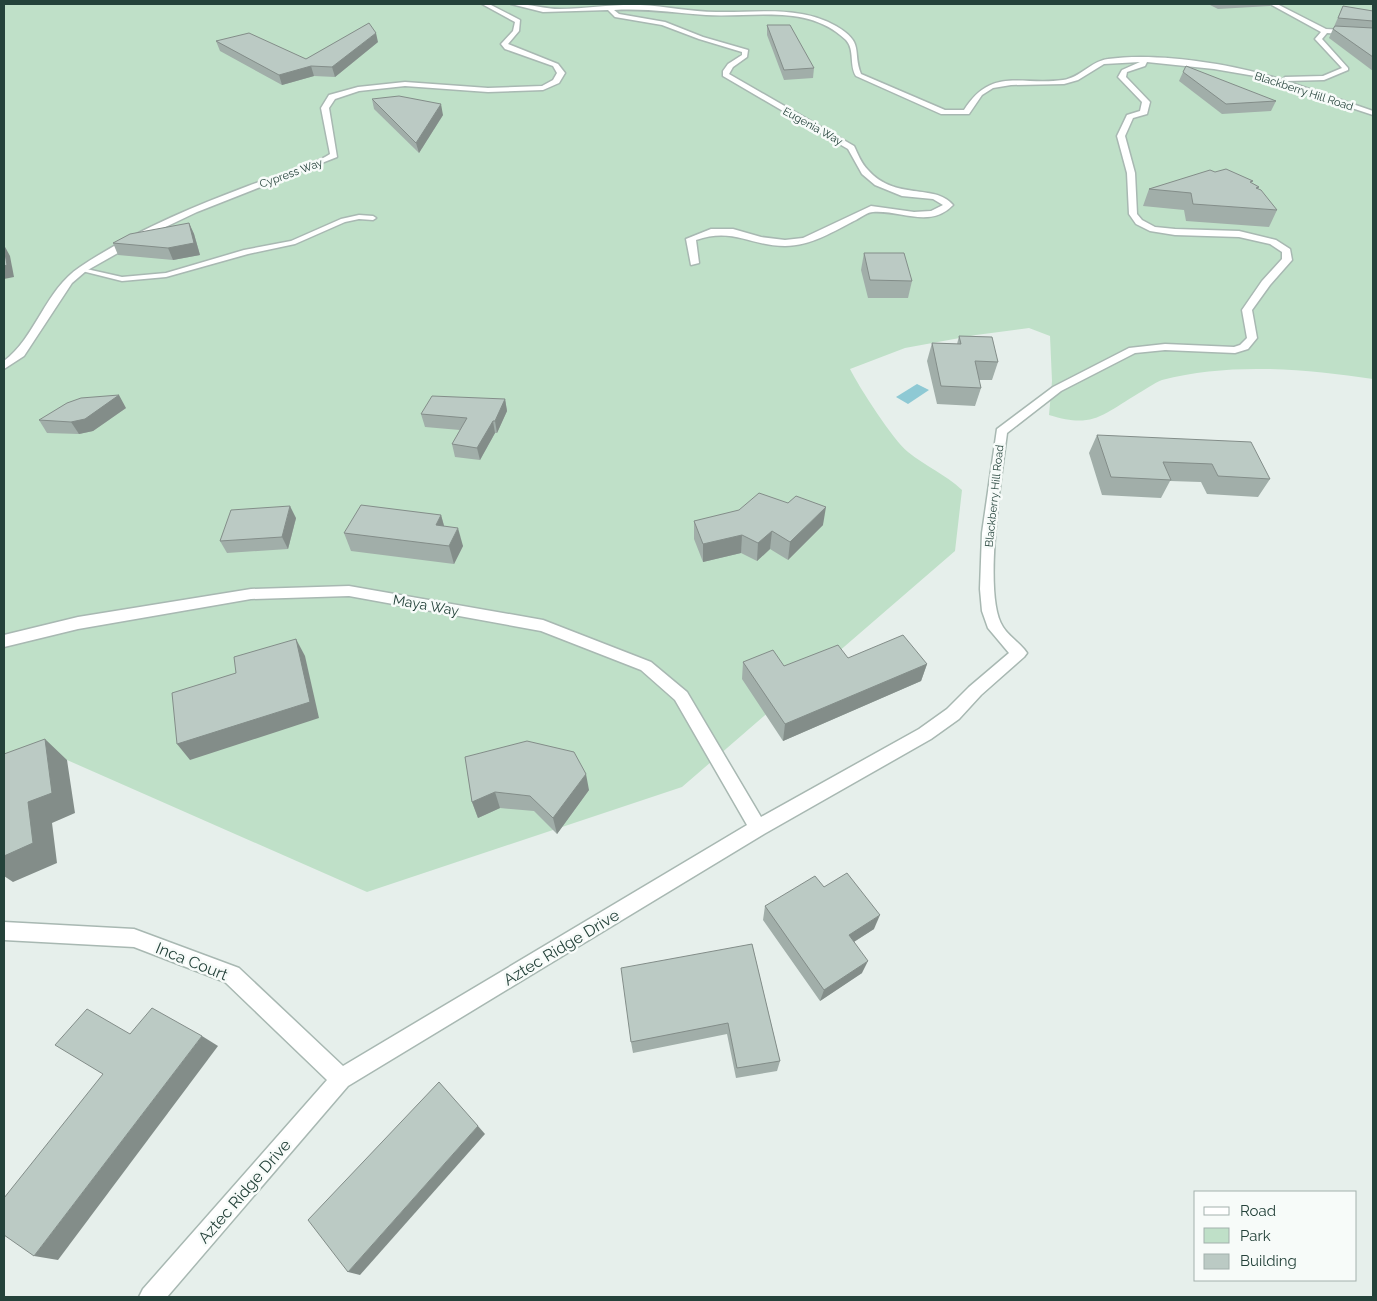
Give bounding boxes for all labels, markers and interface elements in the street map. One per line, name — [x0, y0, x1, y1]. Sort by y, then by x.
street label: Blackberry Hill Road — [1253, 69, 1355, 114]
street label: Eugenia Way — [781, 105, 845, 148]
street label: Cypress Way — [258, 156, 325, 191]
street label: Blackberry Hill Road — [983, 444, 1006, 548]
street label: Maya Way — [392, 591, 461, 619]
street label: Aztec Ridge Drive — [500, 905, 623, 989]
street label: Inca Court — [153, 938, 231, 985]
street label: Aztec Ridge Drive — [194, 1135, 295, 1247]
legend — [1194, 1191, 1357, 1281]
text: Road — [1240, 1202, 1276, 1220]
text: Park — [1240, 1227, 1271, 1245]
text: Building — [1240, 1252, 1297, 1270]

